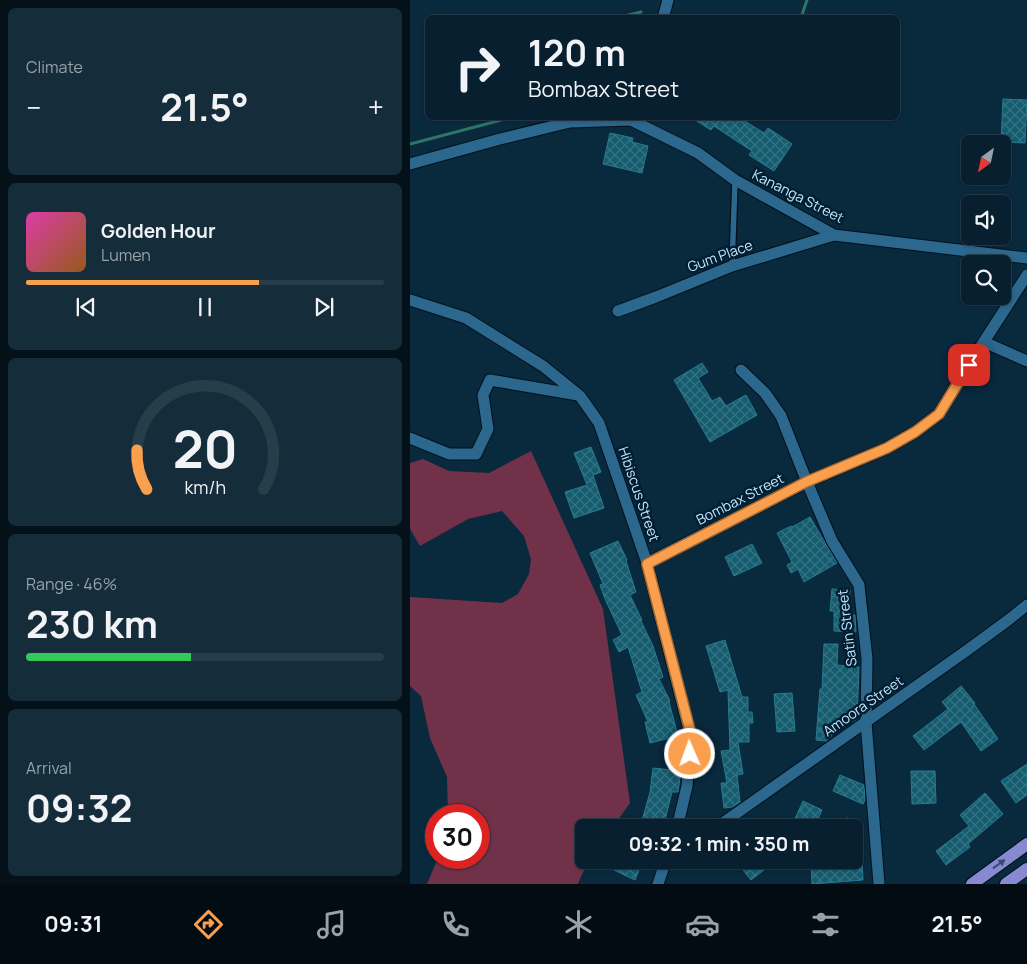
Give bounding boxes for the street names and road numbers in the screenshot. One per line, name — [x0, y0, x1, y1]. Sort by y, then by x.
street label: Kananga Street — [749, 164, 848, 227]
street label: Gum Place — [685, 235, 755, 276]
street label: Hibiscus Street — [614, 444, 665, 544]
street label: Bombax Street — [693, 468, 787, 529]
street label: Satin Street — [832, 588, 861, 668]
street label: Amoora Street — [819, 671, 907, 740]

